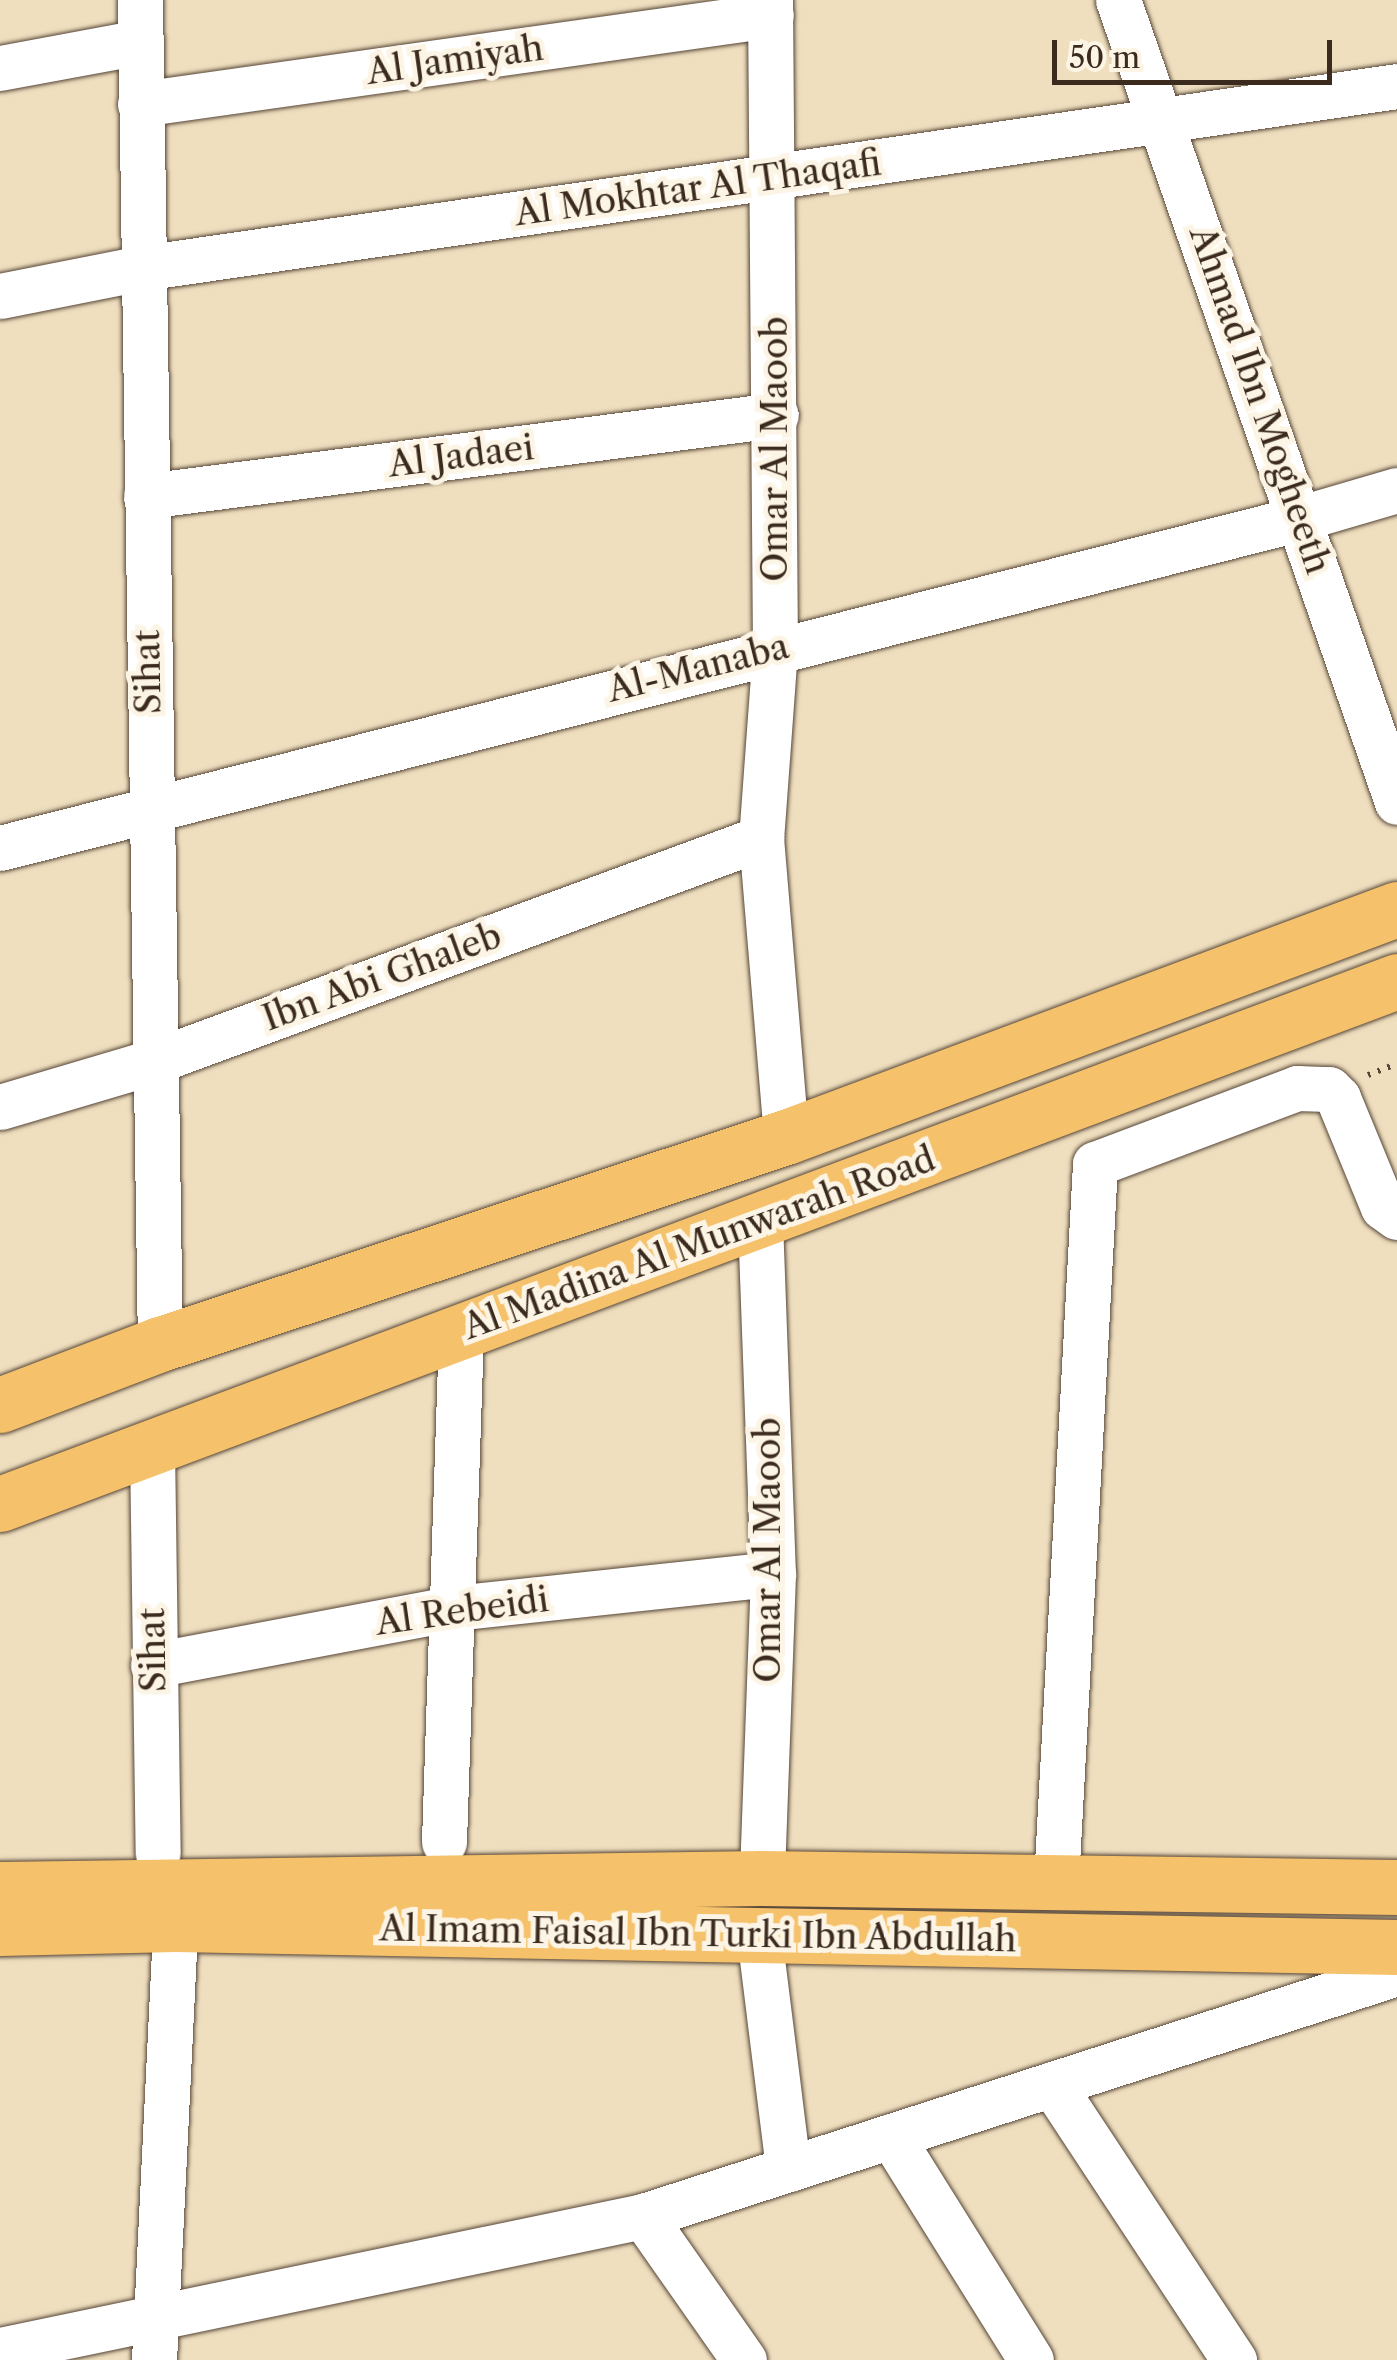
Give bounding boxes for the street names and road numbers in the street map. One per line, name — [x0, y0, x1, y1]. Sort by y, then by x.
street label: Al Jamiyah — [364, 27, 546, 93]
street label: Al Mokhtar Al Thaqafi — [511, 141, 885, 235]
street label: Ahmad Ibn Mogheeth — [1181, 221, 1339, 579]
street label: Omar Al Maoob — [754, 315, 796, 583]
street label: Al Jadaei — [386, 426, 536, 486]
street label: Al-Manaba — [603, 625, 793, 711]
street label: Sihat — [126, 629, 170, 715]
street label: Ibn Abi Ghaleb — [256, 914, 508, 1040]
street label: Al Madina Al Munwarah Road — [456, 1138, 942, 1348]
street label: Omar Al Maoob — [747, 1416, 789, 1684]
street label: Al Rebeidi — [373, 1578, 551, 1644]
street label: Sihat — [131, 1607, 175, 1693]
street label: Al Imam Faisal Ibn Turki Ibn Abdullah — [378, 1907, 1018, 1961]

